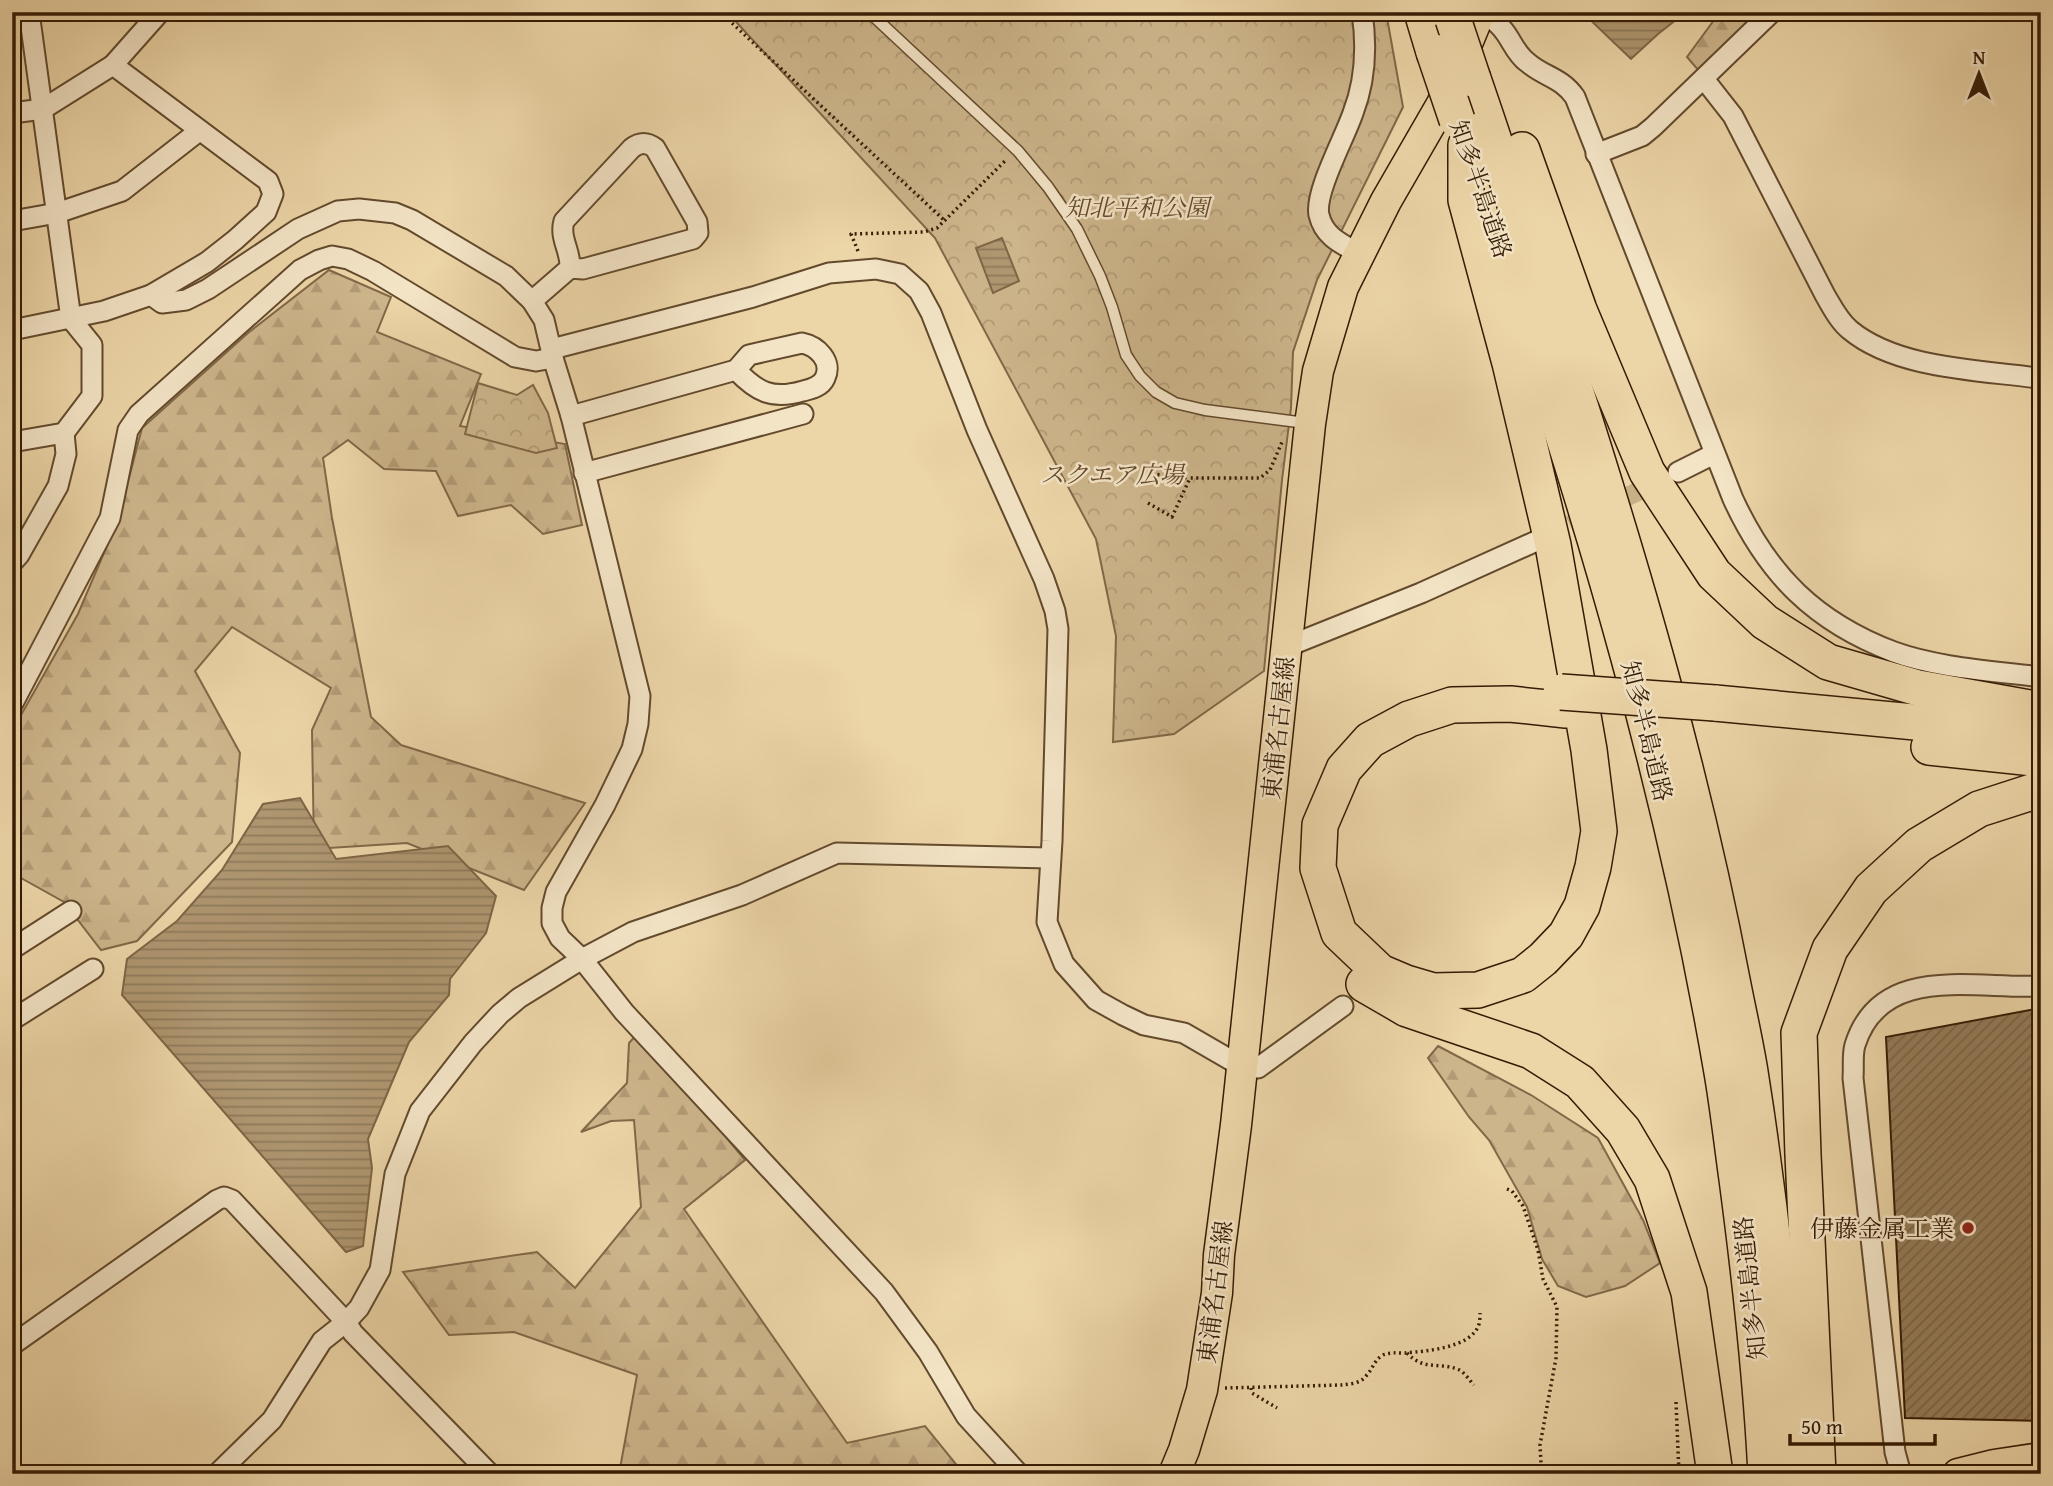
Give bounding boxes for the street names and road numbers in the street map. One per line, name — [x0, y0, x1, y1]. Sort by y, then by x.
street label: 知多半島道路 — [1441, 115, 1521, 263]
street label: 東浦名古屋線 — [1253, 655, 1303, 801]
street label: 知多半島道路 — [1613, 657, 1681, 805]
street label: 知多半島道路 — [1725, 1215, 1775, 1361]
street label: 東浦名古屋線 — [1189, 1218, 1241, 1366]

